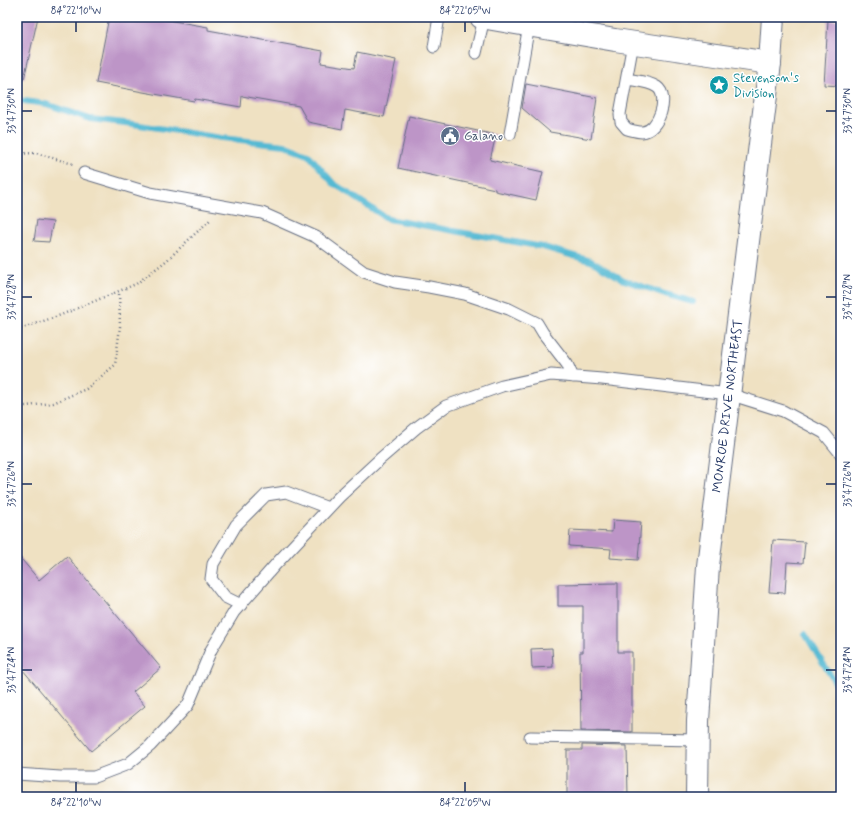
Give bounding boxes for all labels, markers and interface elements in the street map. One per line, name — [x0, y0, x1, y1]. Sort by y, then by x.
text: 84°22'10"W — [51, 4, 101, 18]
text: 84°22'05"W — [439, 4, 491, 18]
place label: Stevenson's Division — [733, 70, 799, 102]
place icon: Stevenson's Division — [708, 74, 730, 96]
text: 33°47'30"N — [5, 88, 19, 134]
text: 33°47'30"N — [841, 88, 855, 134]
public building icon: Galano — [439, 125, 461, 147]
place label: Galano — [464, 128, 503, 145]
text: 33°47'28"N — [5, 274, 19, 320]
text: 33°47'28"N — [841, 274, 855, 320]
street label: MONROE DRIVE NORTHEAST — [709, 318, 747, 494]
text: 33°47'26"N — [5, 461, 19, 507]
text: 33°47'26"N — [841, 461, 855, 507]
text: 33°47'24"N — [5, 646, 19, 693]
text: 33°47'24"N — [841, 646, 855, 693]
text: 84°22'10"W — [51, 796, 101, 810]
text: 84°22'05"W — [439, 796, 491, 810]

